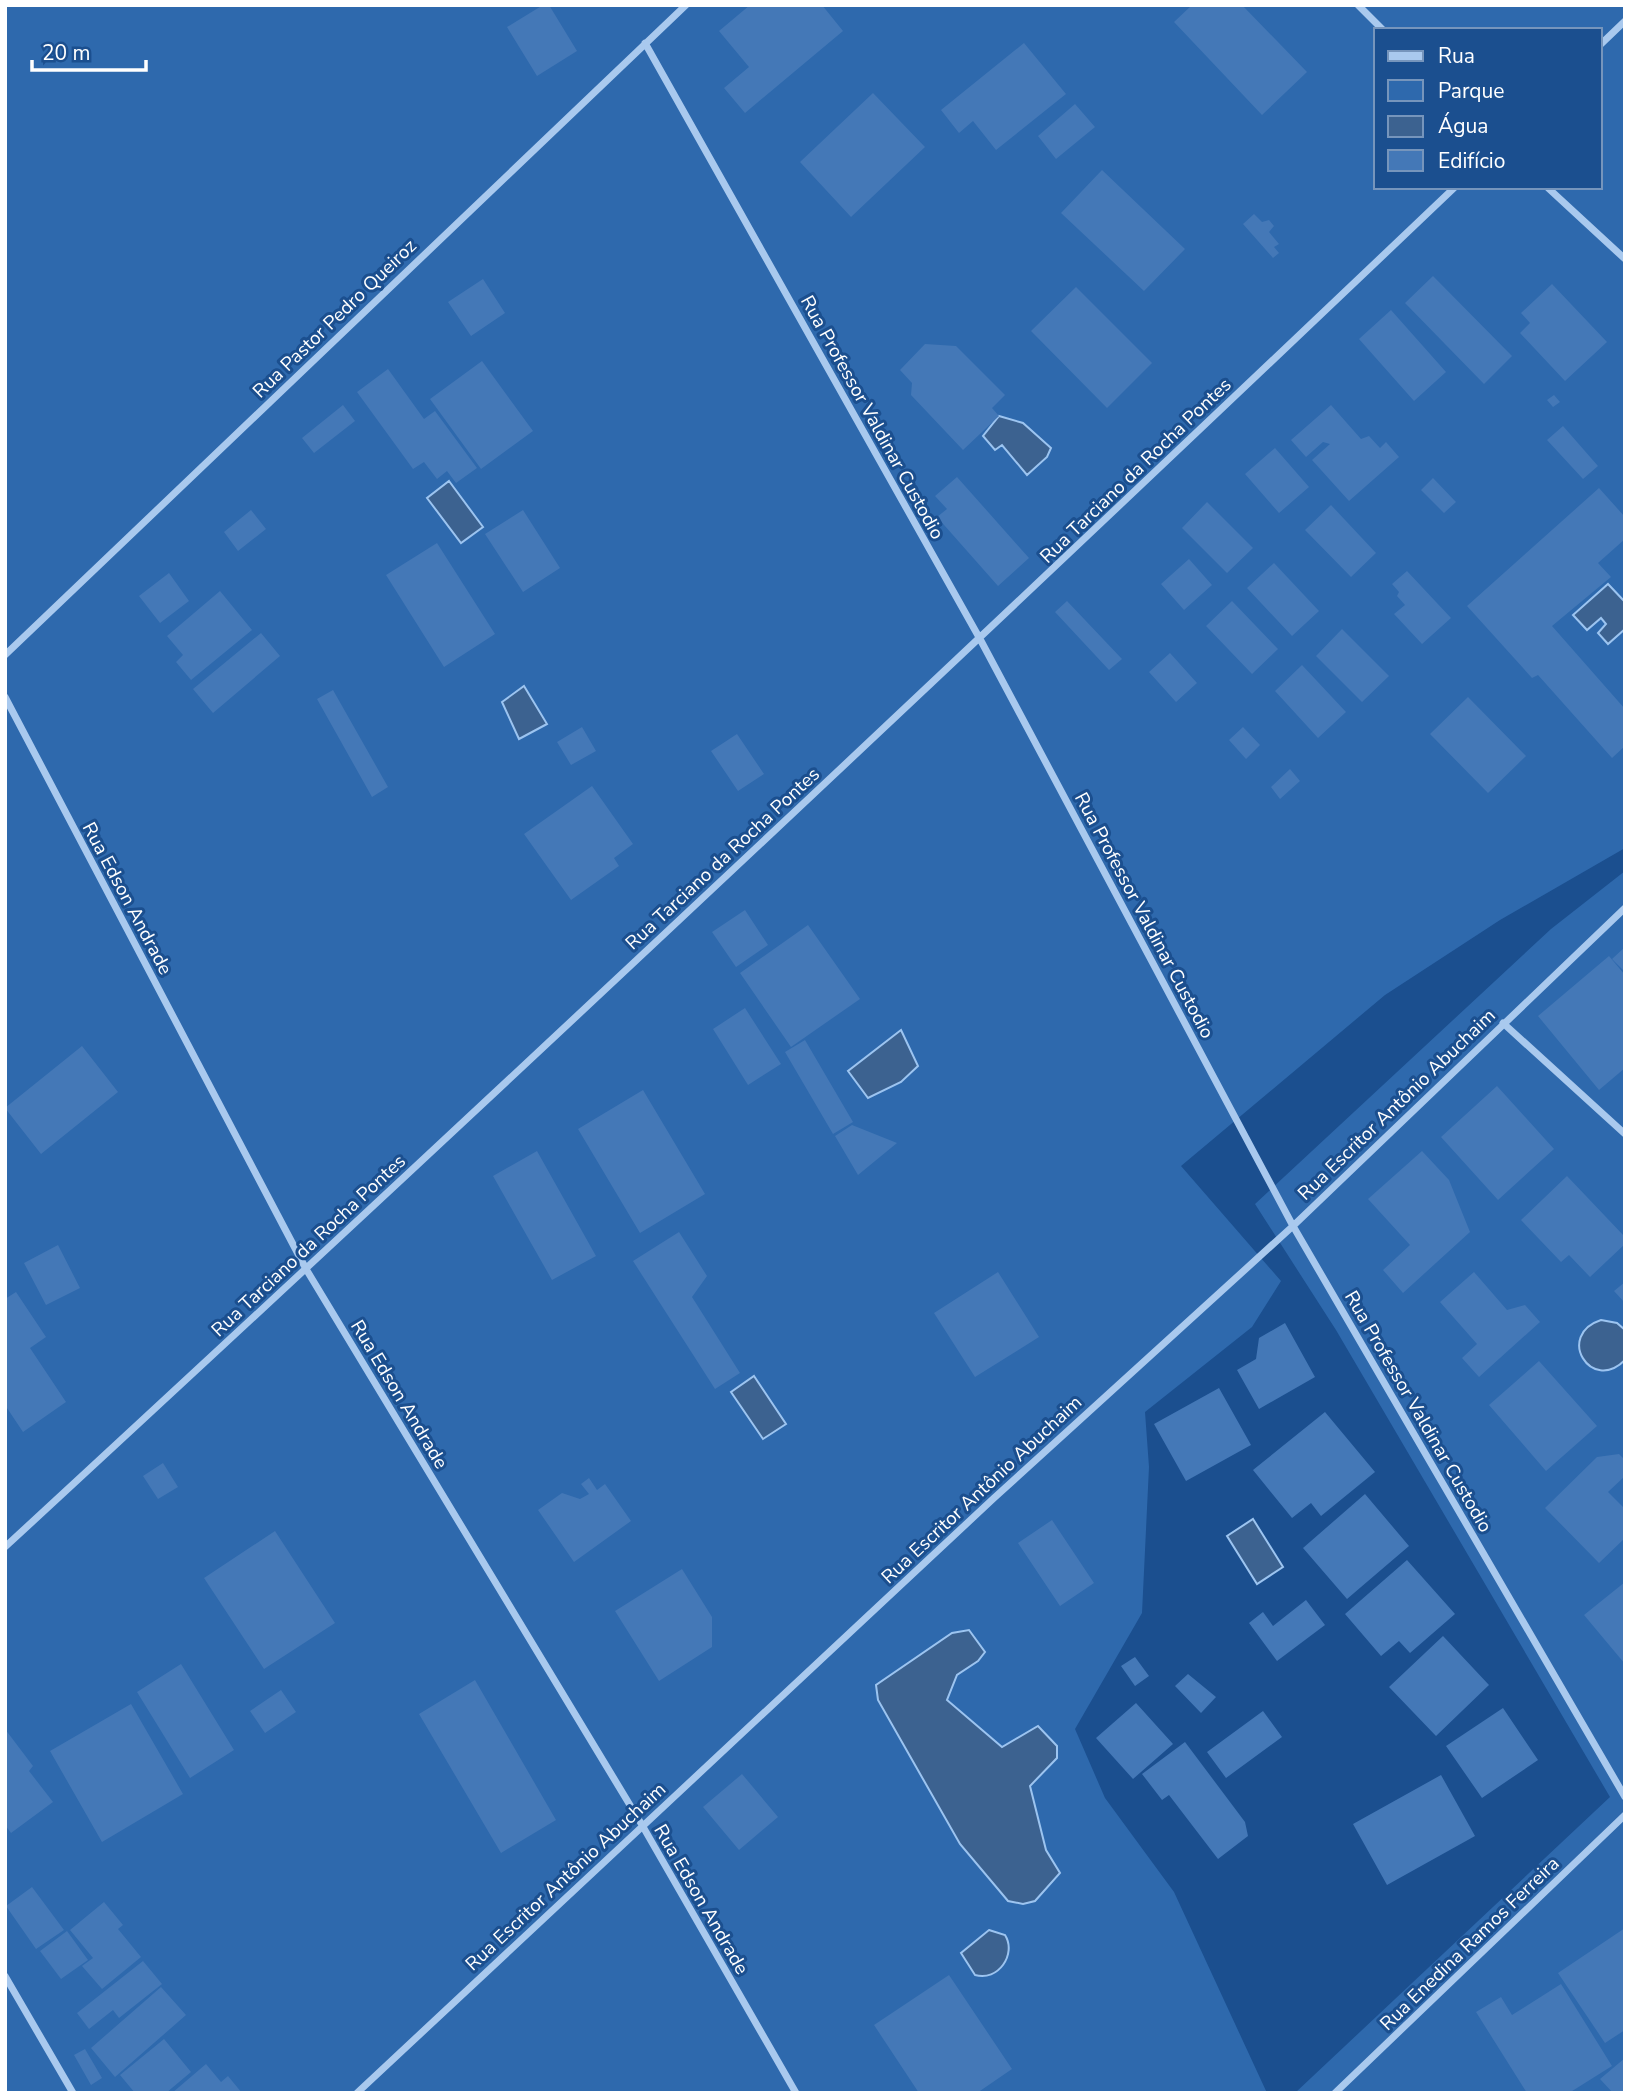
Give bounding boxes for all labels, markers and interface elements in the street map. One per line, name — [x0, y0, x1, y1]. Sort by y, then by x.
scale bar — [32, 28, 145, 72]
legend — [1374, 28, 1602, 189]
text: 20 m — [42, 39, 91, 67]
text: Rua — [1438, 42, 1475, 70]
text: Parque — [1438, 77, 1505, 105]
text: Água — [1438, 112, 1488, 140]
text: Edifício — [1438, 147, 1505, 175]
street label: Rua Pastor Pedro Queiroz — [247, 233, 422, 404]
street label: Rua Professor Valdinar Custodio — [794, 291, 950, 544]
street label: Rua Tarciano da Rocha Pontes — [1034, 372, 1237, 569]
street label: Rua Tarciano da Rocha Pontes — [620, 762, 826, 956]
street label: Rua Professor Valdinar Custodio — [1068, 788, 1220, 1043]
street label: Rua Edson Andrade — [76, 818, 178, 979]
street label: Rua Escritor Antônio Abuchaim — [1292, 1003, 1501, 1206]
street label: Rua Tarciano da Rocha Pontes — [206, 1149, 412, 1343]
street label: Rua Professor Valdinar Custodio — [1338, 1286, 1498, 1537]
street label: Rua Edson Andrade — [344, 1315, 454, 1474]
street label: Rua Escritor Antônio Abuchaim — [876, 1390, 1088, 1590]
street label: Rua Escritor Antônio Abuchaim — [460, 1777, 672, 1977]
street label: Rua Edson Andrade — [648, 1820, 755, 1979]
street label: Rua Enedina Ramos Ferreira — [1374, 1851, 1565, 2036]

